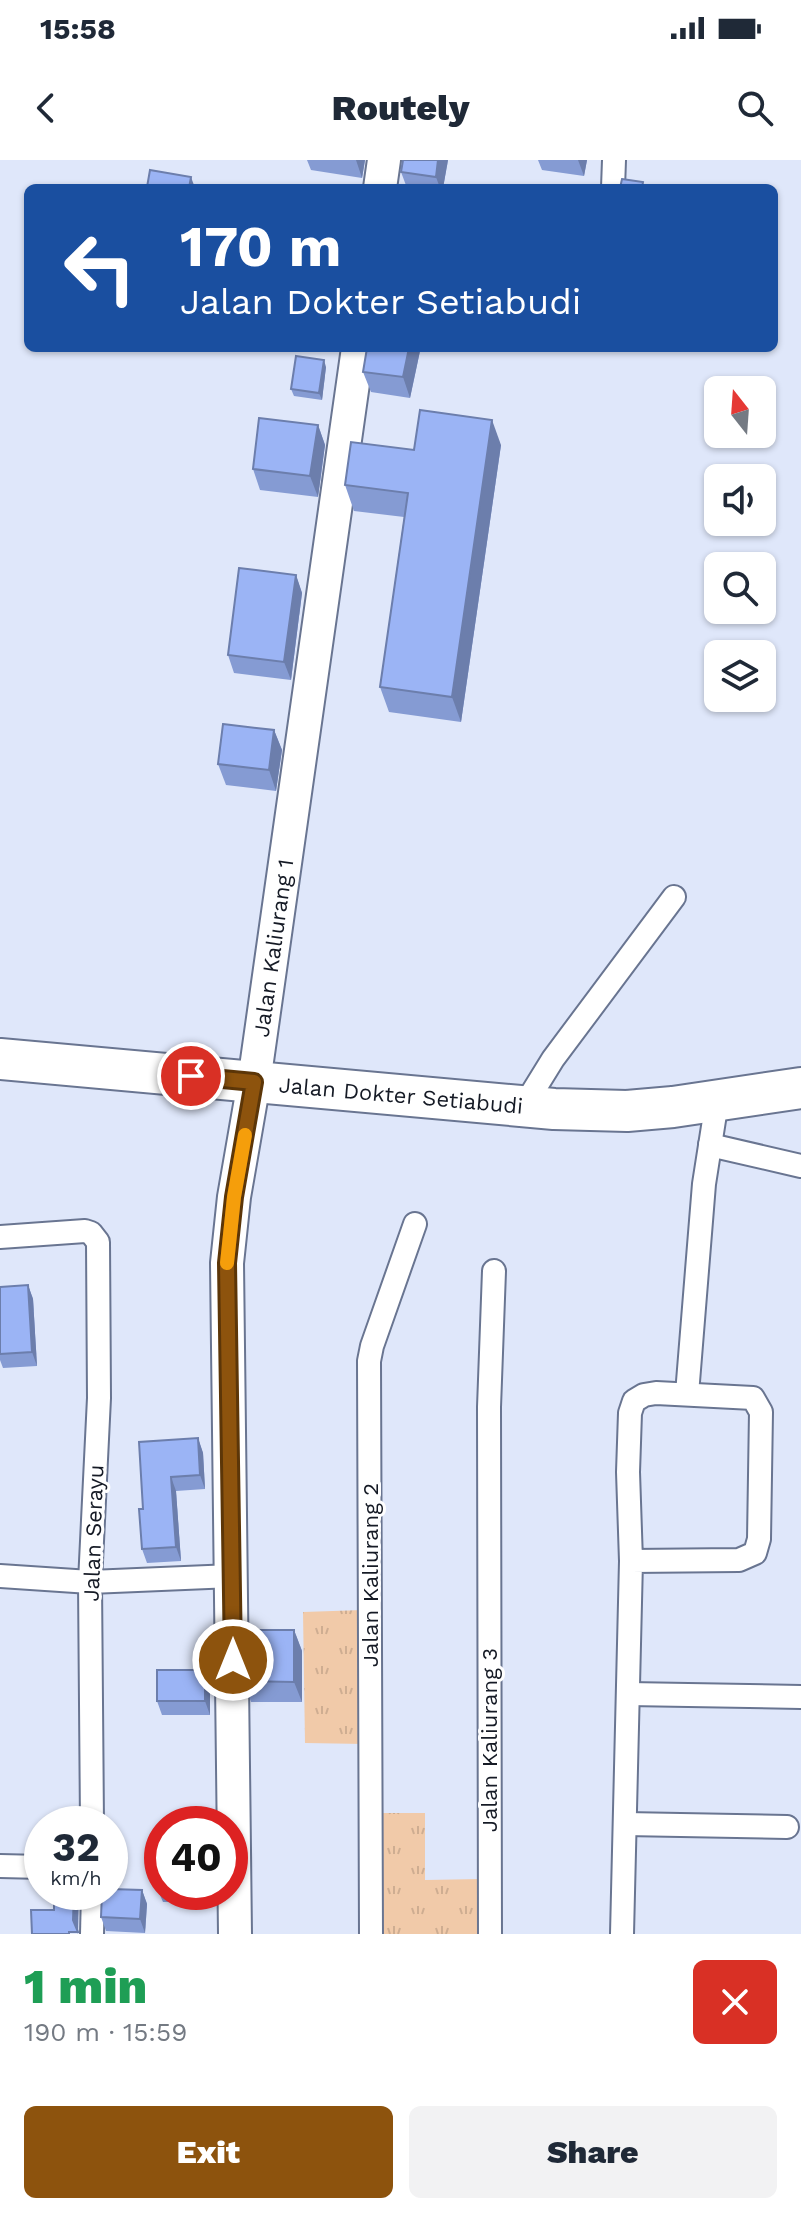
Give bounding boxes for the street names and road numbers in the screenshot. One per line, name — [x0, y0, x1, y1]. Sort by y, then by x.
street label: Jalan Kaliurang 1 — [249, 857, 298, 1039]
street label: Jalan Dokter Setiabudi — [278, 1072, 524, 1119]
street label: Jalan Serayu — [79, 1464, 108, 1602]
street label: Jalan Kaliurang 2 — [358, 1483, 383, 1667]
street label: Jalan Kaliurang 3 — [477, 1648, 502, 1832]

